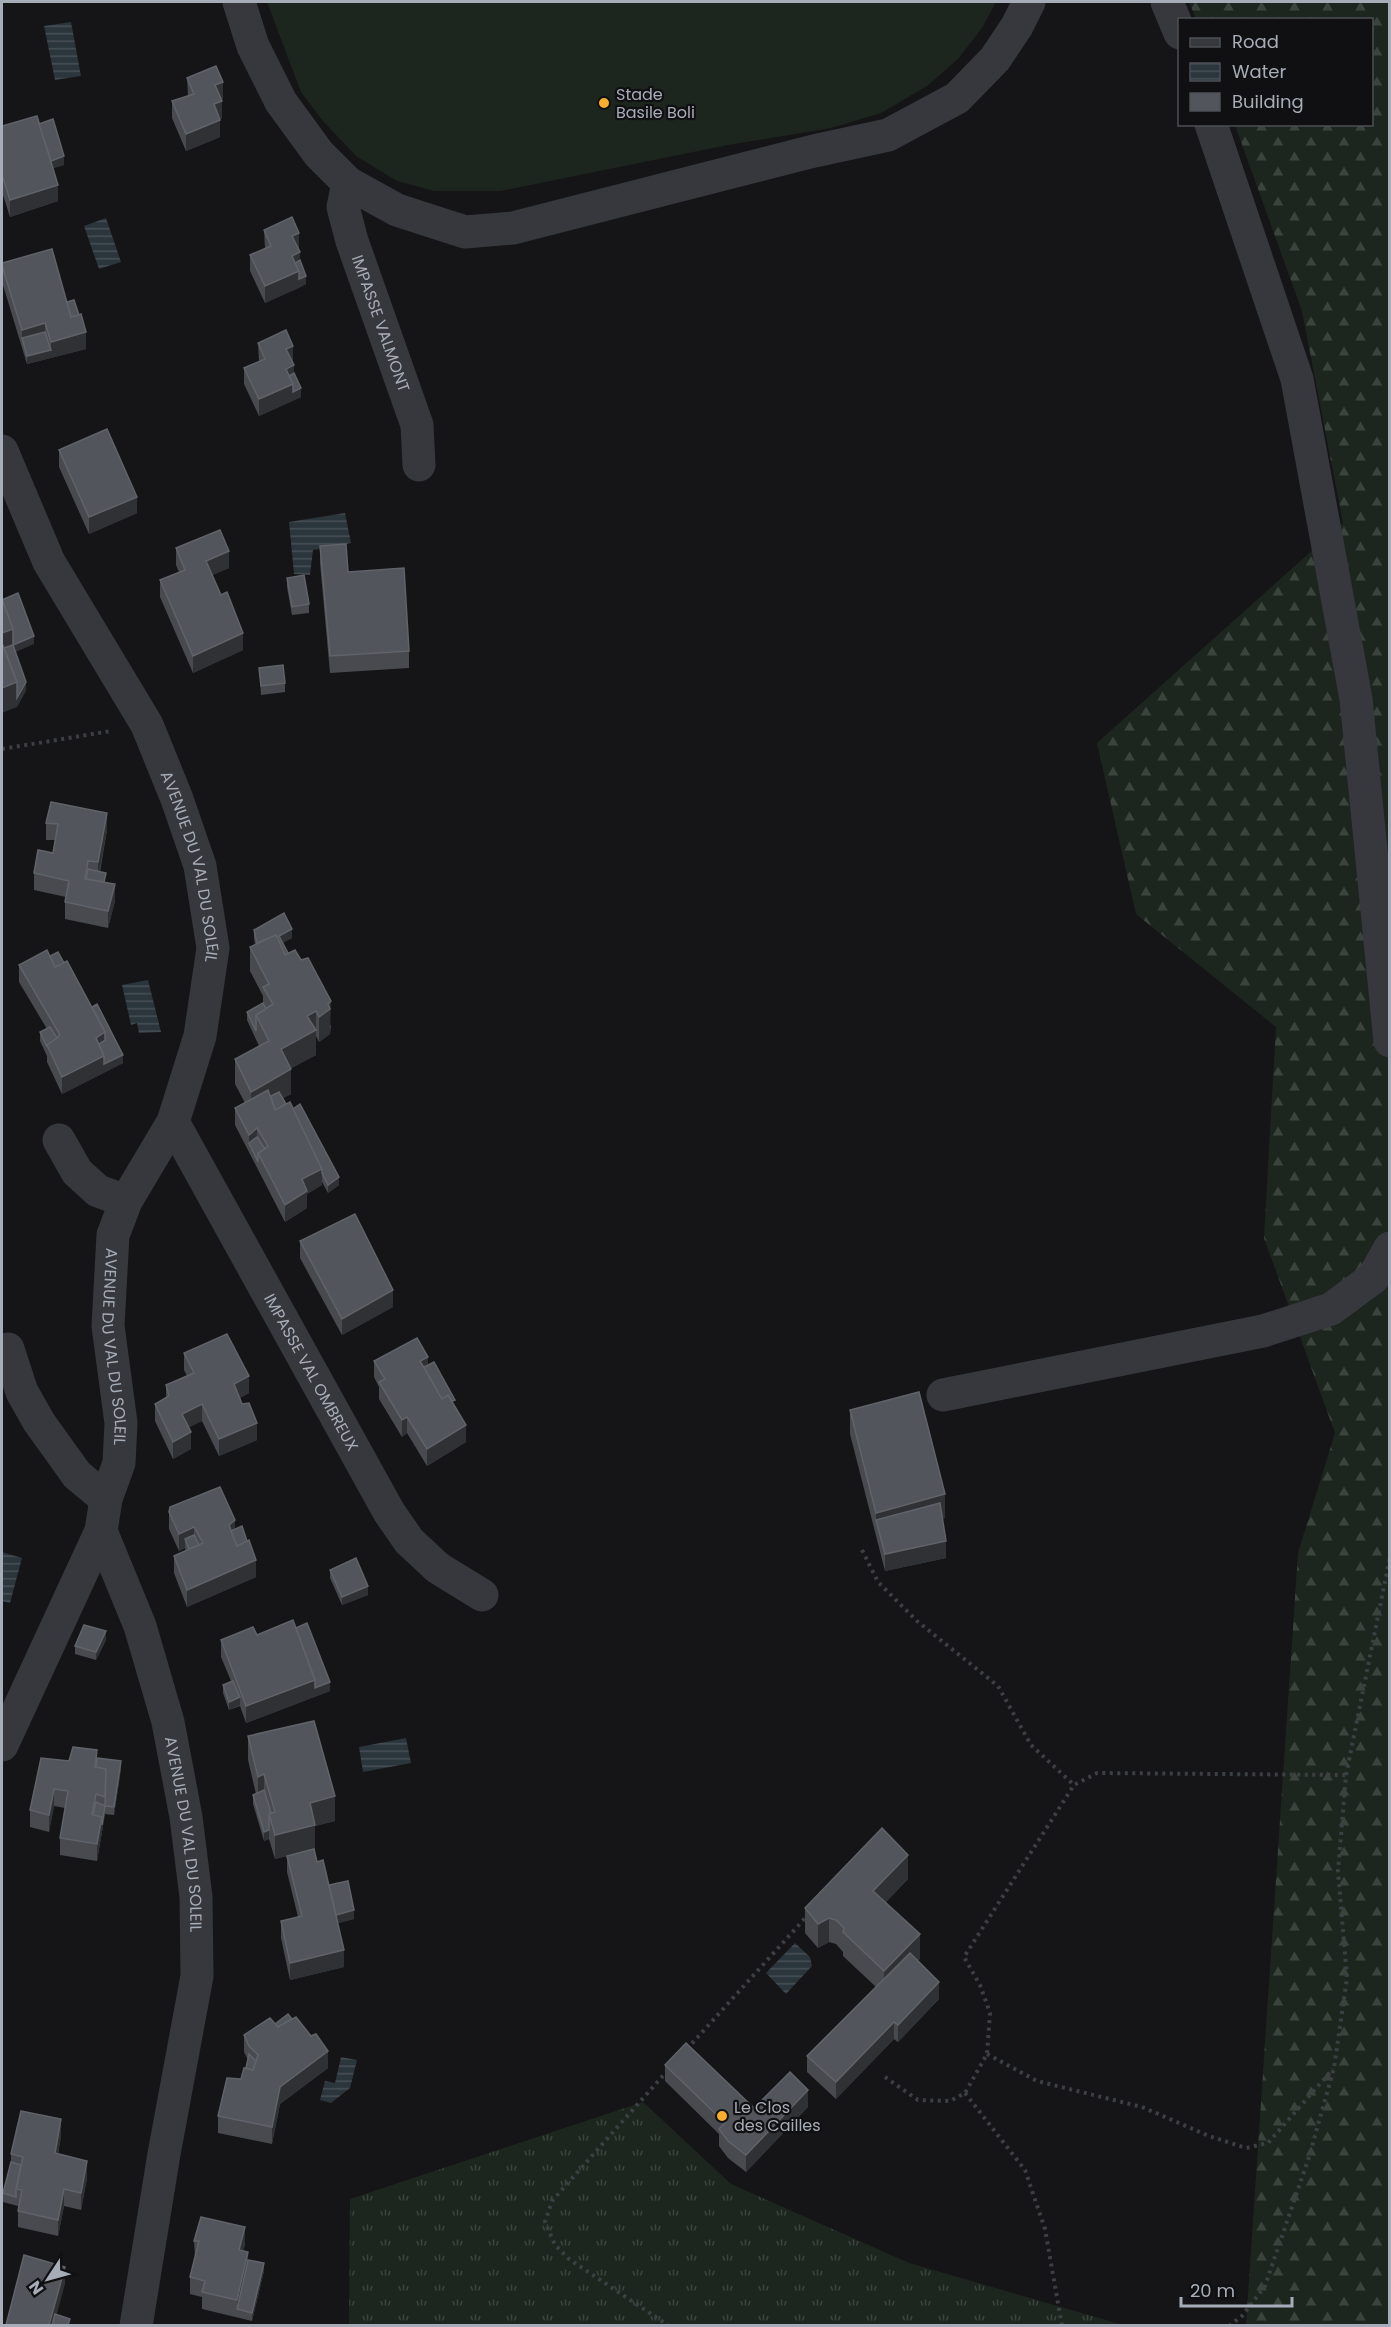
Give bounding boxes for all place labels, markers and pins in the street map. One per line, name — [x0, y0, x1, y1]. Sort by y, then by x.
place label: Stade Basile Boli — [616, 83, 695, 124]
marker: Stade Basile Boli — [597, 96, 611, 110]
place label: Le Clos des Cailles — [734, 2096, 821, 2137]
marker: Le Clos des Cailles — [715, 2109, 729, 2123]

